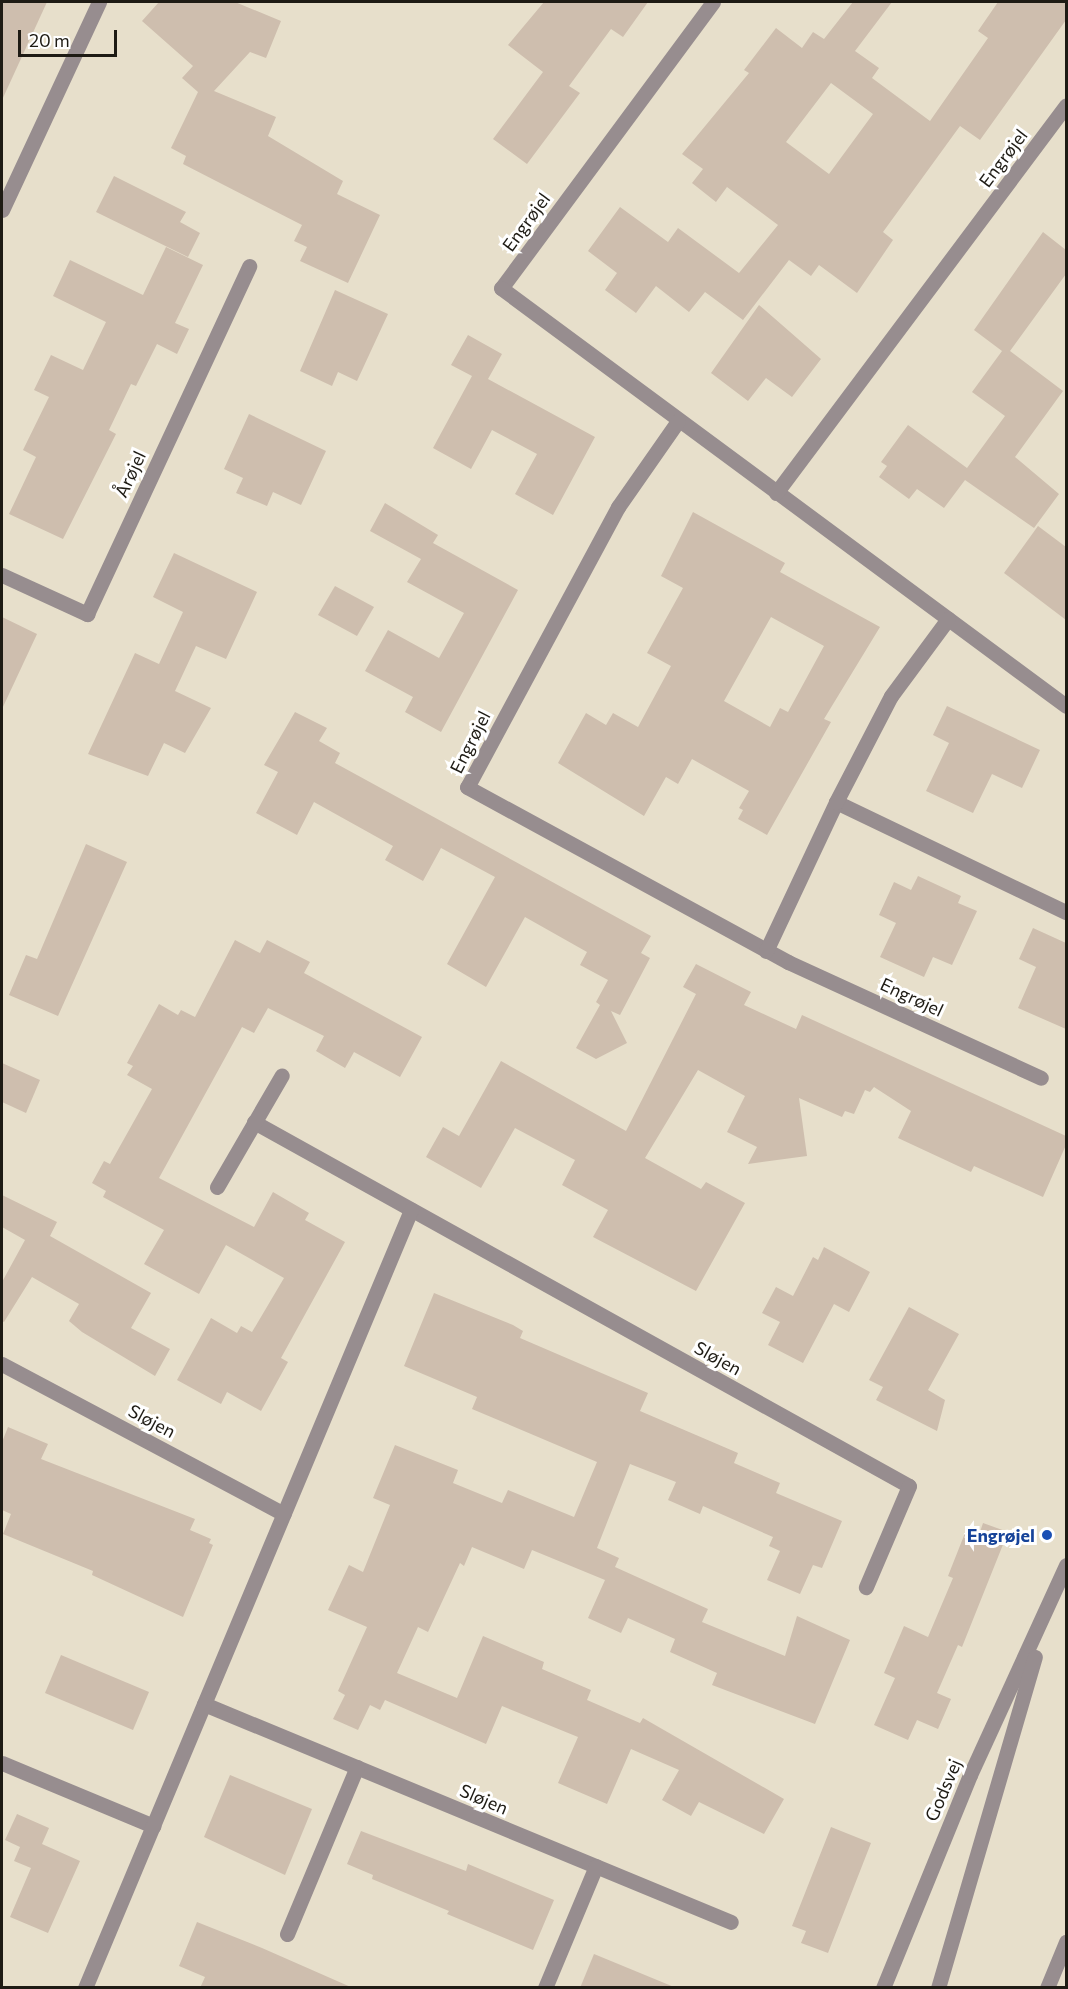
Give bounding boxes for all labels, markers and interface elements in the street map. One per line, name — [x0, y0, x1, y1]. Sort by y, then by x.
scale bar — [21, 18, 120, 56]
text: 20 m — [29, 29, 70, 51]
street label: Engrøjel — [974, 125, 1032, 191]
street label: Engrøjel — [498, 189, 554, 255]
street label: Årøjel — [110, 447, 150, 501]
street label: Engrøjel — [445, 707, 495, 777]
street label: Engrøjel — [877, 973, 947, 1021]
street label: Sløjen — [691, 1336, 745, 1380]
street label: Sløjen — [125, 1400, 179, 1442]
place label: Engrøjel — [967, 1524, 1035, 1546]
marker: Engrøjel — [1040, 1528, 1054, 1542]
street label: Godsvej — [920, 1756, 966, 1824]
street label: Sløjen — [457, 1779, 511, 1819]

